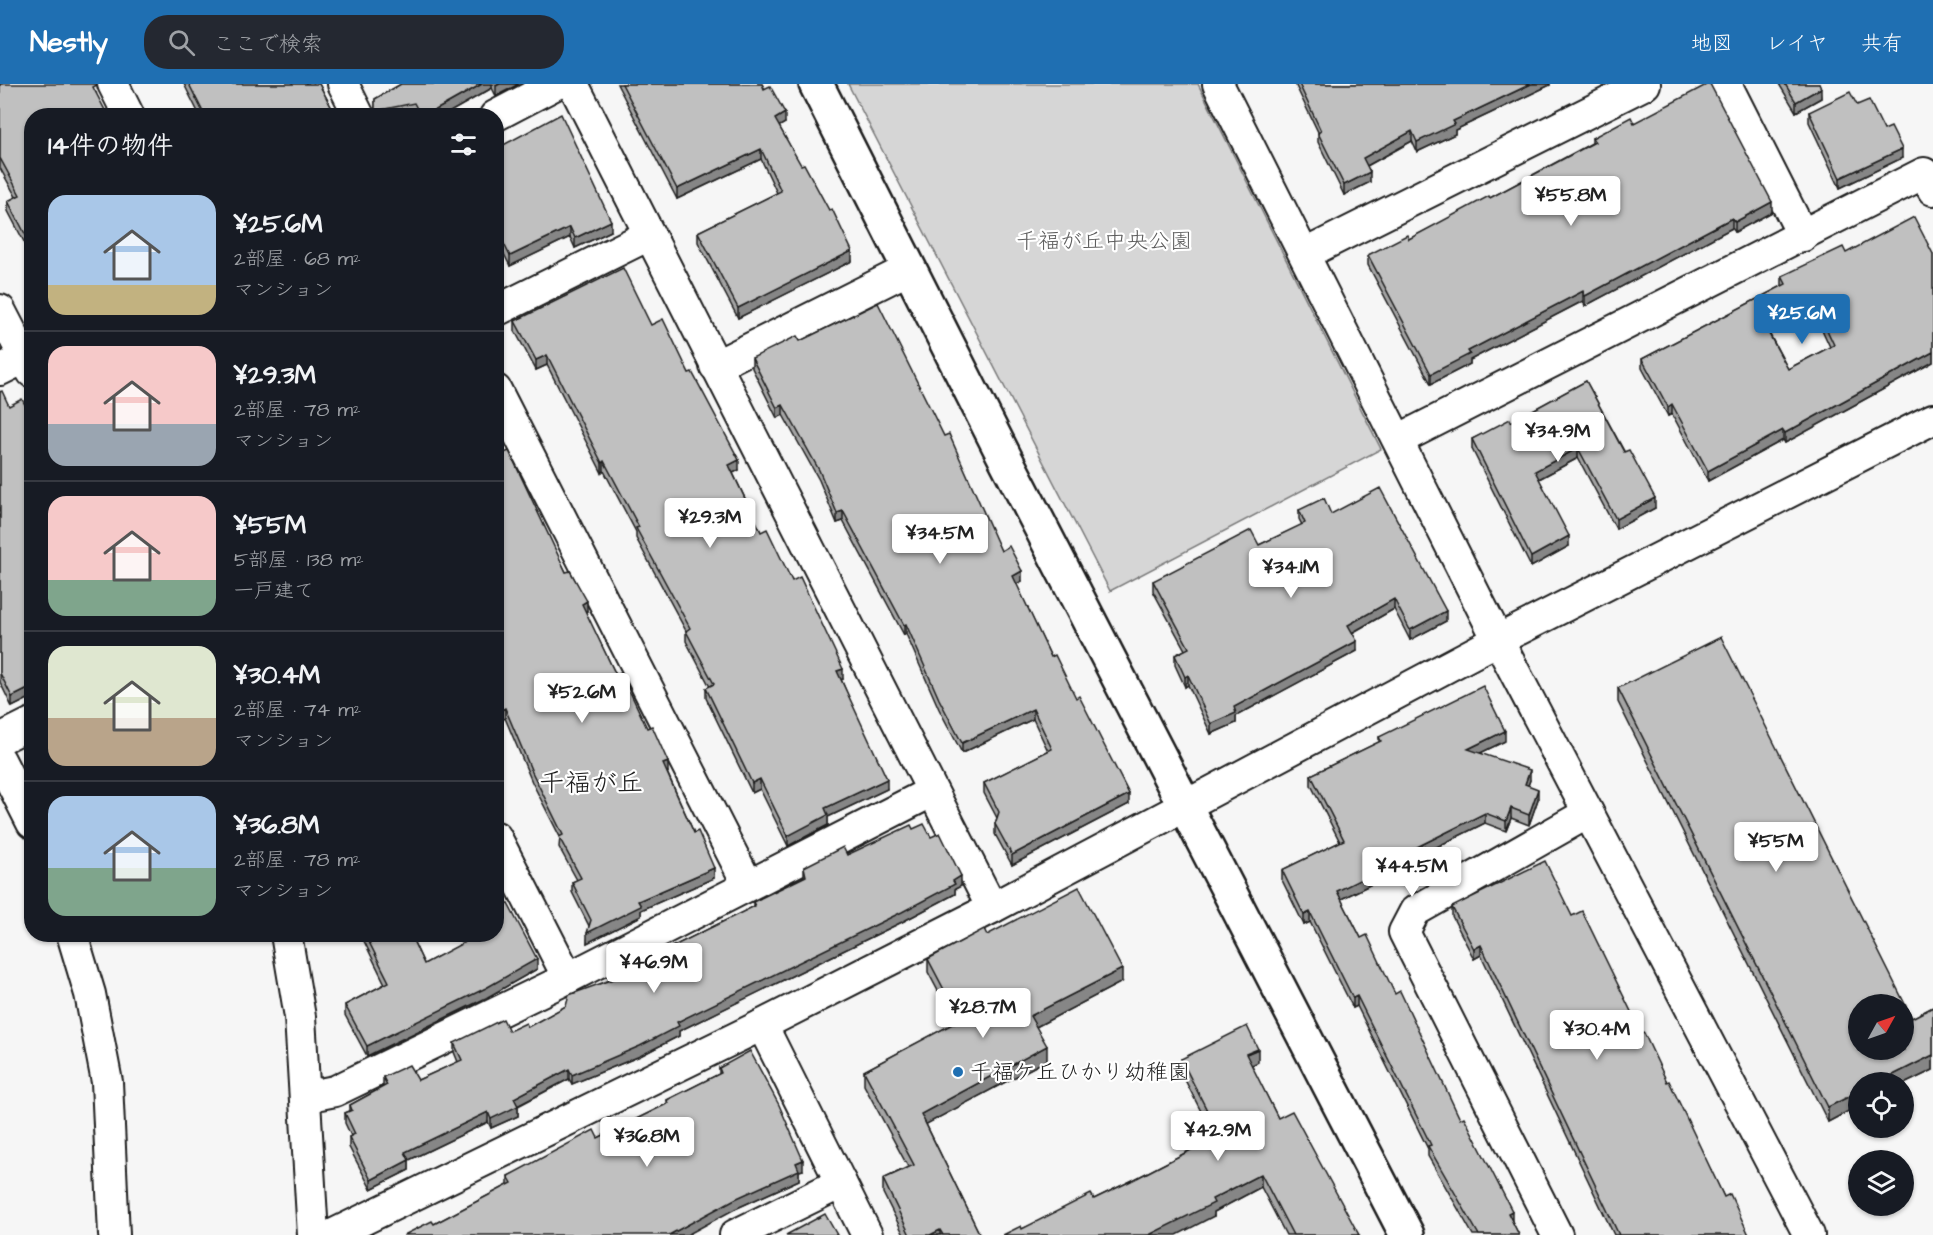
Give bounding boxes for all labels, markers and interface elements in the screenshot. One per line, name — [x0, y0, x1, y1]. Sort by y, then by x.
search box — [144, 15, 564, 69]
text: Nestly — [30, 23, 108, 62]
icon: search — [165, 26, 198, 59]
text: ここで検索 — [213, 29, 323, 60]
text: 地図 — [1691, 29, 1733, 58]
text: レイヤ — [1766, 29, 1828, 58]
text: 共有 — [1861, 29, 1903, 58]
text: 14件の物件 — [48, 128, 173, 164]
icon: filters — [447, 128, 480, 161]
pin: ¥55.8M — [1522, 176, 1620, 227]
text: ¥55.8M — [1535, 181, 1607, 209]
text: ¥25.6M — [234, 206, 323, 242]
icon: home — [96, 219, 168, 291]
park label: 千福が丘中央公園 — [1016, 226, 1192, 257]
text: 2部屋 · 68 m² — [234, 245, 361, 273]
text: マンション — [234, 276, 333, 304]
pin: ¥25.6M — [1753, 294, 1851, 345]
text: ¥25.6M — [1768, 299, 1836, 327]
text: ¥29.3M — [234, 357, 316, 393]
icon: home — [96, 370, 168, 442]
text: 2部屋 · 78 m² — [234, 396, 361, 424]
pin: ¥34.9M — [1509, 412, 1607, 463]
text: ¥34.9M — [1525, 417, 1591, 445]
text: マンション — [234, 427, 333, 455]
pin: ¥29.3M — [661, 498, 759, 549]
text: ¥29.3M — [678, 503, 742, 531]
text: ¥55M — [234, 507, 306, 543]
pin: ¥34.5M — [891, 514, 989, 565]
text: ¥34.5M — [906, 519, 974, 547]
icon: home — [96, 520, 168, 592]
text: 5部屋 · 138 m² — [234, 546, 364, 574]
pin: ¥34.1M — [1242, 548, 1340, 599]
text: ¥34.1M — [1263, 553, 1319, 581]
text: 一戸建て — [234, 577, 314, 605]
text: ¥30.4M — [234, 657, 320, 693]
icon: home — [96, 670, 168, 742]
pin: ¥52.6M — [533, 673, 631, 724]
text: ¥52.6M — [548, 678, 616, 706]
text: 2部屋 · 74 m² — [234, 696, 361, 724]
text: マンション — [234, 727, 333, 755]
district label: 千福が丘 — [539, 765, 643, 801]
text: ¥36.8M — [234, 807, 319, 843]
icon: home — [96, 820, 168, 892]
pin: ¥55M — [1740, 822, 1812, 873]
text: ¥55M — [1748, 827, 1804, 855]
text: 2部屋 · 78 m² — [234, 846, 361, 874]
pin: ¥44.5M — [1363, 847, 1461, 898]
text: ¥44.5M — [1376, 852, 1448, 880]
text: マンション — [234, 877, 333, 905]
pin: ¥46.9M — [605, 943, 703, 994]
text: ¥46.9M — [620, 948, 688, 976]
pin: ¥28.7M — [934, 988, 1032, 1039]
text: ¥28.7M — [950, 993, 1016, 1021]
north arrow — [1848, 994, 1914, 1060]
map controls — [1848, 994, 1914, 1216]
pin: ¥30.4M — [1548, 1010, 1646, 1061]
text: ¥30.4M — [1564, 1015, 1630, 1043]
place label: 千福ケ丘ひかり幼稚園 — [970, 1057, 1190, 1088]
marker: 千福ケ丘ひかり幼稚園 — [951, 1065, 965, 1079]
button: locate — [1848, 1072, 1914, 1138]
pin: ¥42.9M — [1169, 1111, 1267, 1162]
text: ¥42.9M — [1185, 1116, 1251, 1144]
pin: ¥36.8M — [598, 1117, 696, 1168]
text: ¥36.8M — [614, 1122, 680, 1150]
button: layers — [1848, 1150, 1914, 1216]

